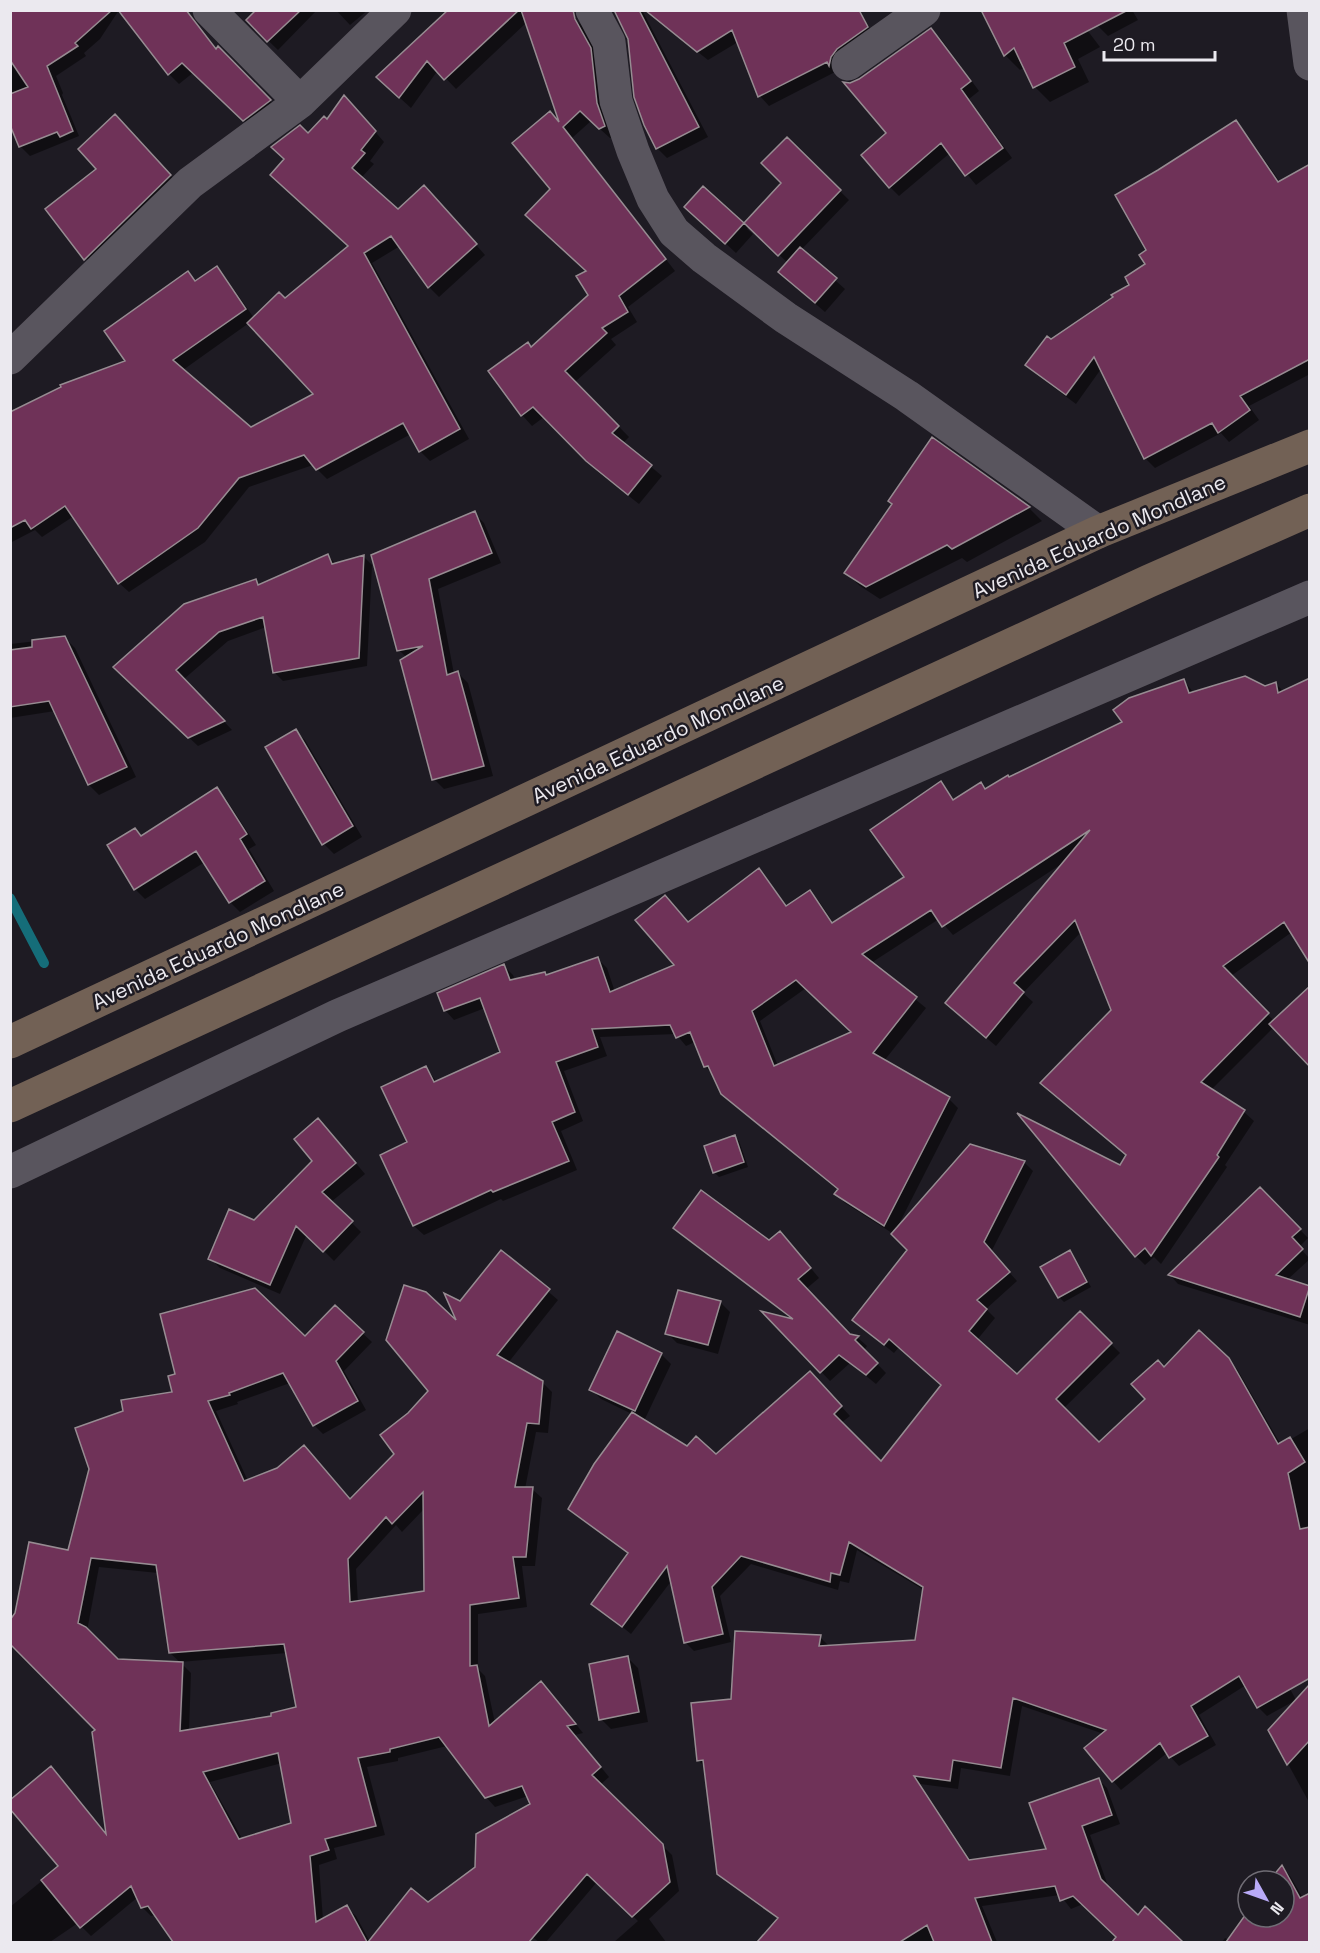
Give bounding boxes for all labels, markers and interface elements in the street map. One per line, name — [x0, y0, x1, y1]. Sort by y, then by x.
scale bar — [1104, 24, 1215, 62]
text: 20 m — [1113, 33, 1156, 56]
street label: Avenida Eduardo Mondlane — [968, 468, 1230, 604]
street label: Avenida Eduardo Mondlane — [528, 669, 788, 809]
street label: Avenida Eduardo Mondlane — [88, 875, 348, 1015]
north arrow — [1236, 1869, 1296, 1929]
text: N — [1266, 1897, 1289, 1919]

